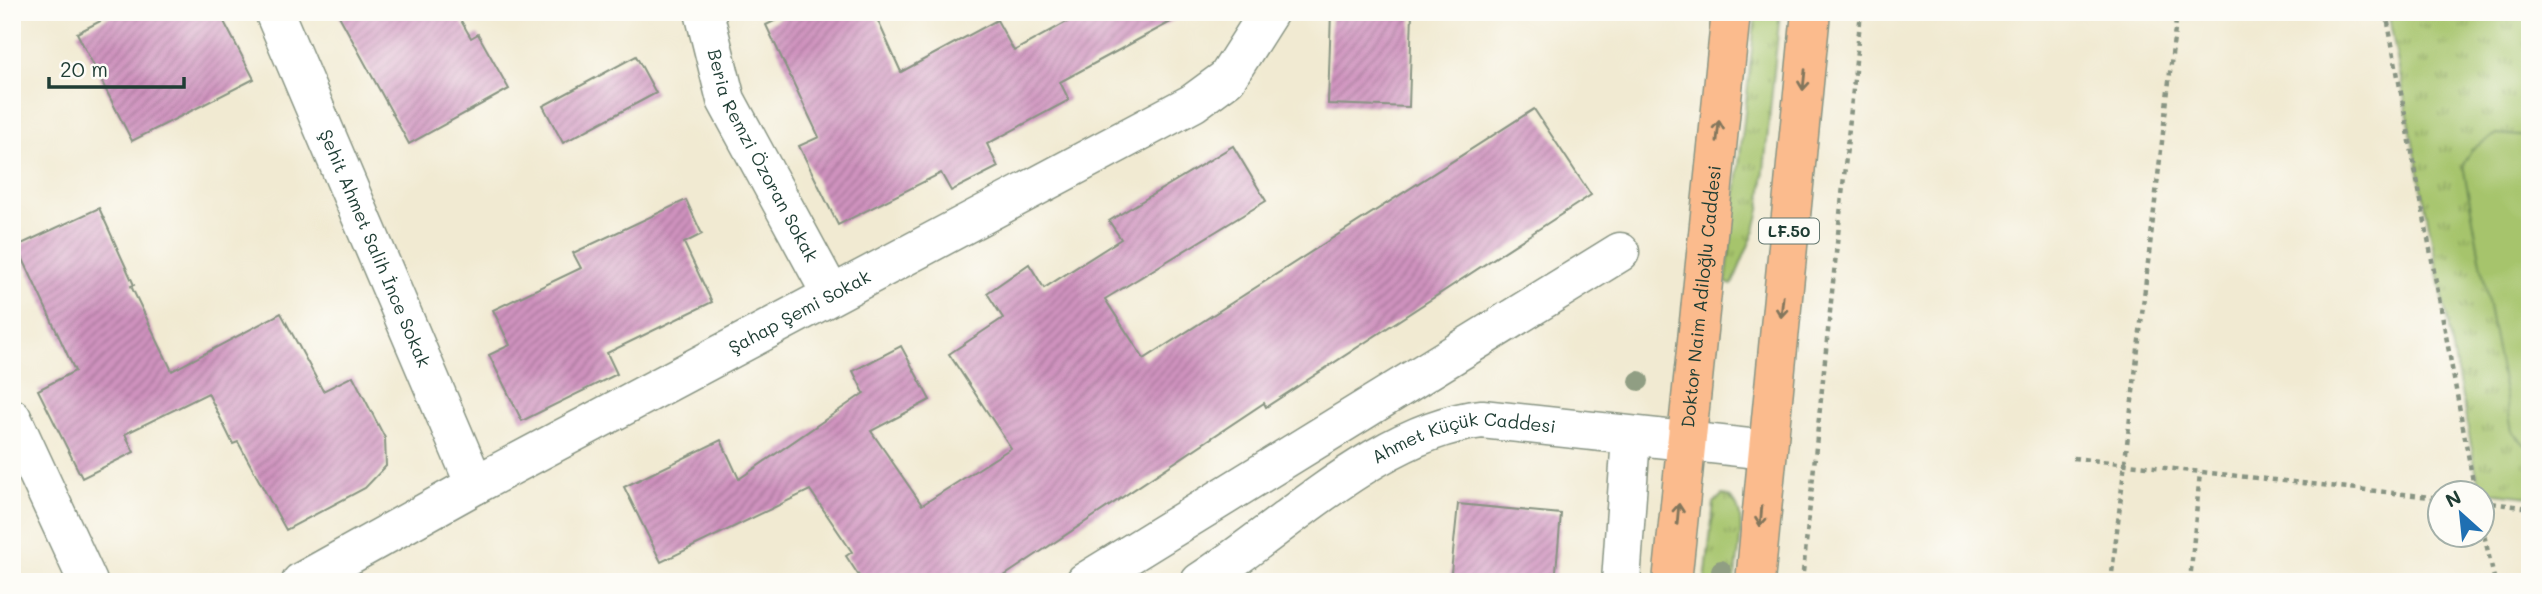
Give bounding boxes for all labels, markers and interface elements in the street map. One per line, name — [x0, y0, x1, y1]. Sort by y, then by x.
scale bar — [49, 46, 184, 90]
street label: Beria Remzi Özoran Sokak — [703, 46, 824, 266]
text: 20 m — [60, 55, 108, 82]
one-way arrow — [1797, 68, 1810, 91]
one-way arrow — [1712, 120, 1725, 143]
street label: Şehit Ahmet Salih İnce Sokak — [314, 125, 437, 371]
street label: Doktor Naim Adiloğlu Caddesi — [1675, 164, 1726, 429]
road number: LF.50 — [1759, 218, 1819, 244]
street label: Şahap Şemi Sokak — [724, 264, 874, 359]
one-way arrow — [1775, 295, 1788, 317]
street label: Ahmet Küçük Caddesi — [1367, 406, 1557, 469]
north arrow — [2426, 478, 2496, 548]
text: N — [2441, 484, 2465, 513]
one-way arrow — [1672, 503, 1685, 526]
one-way arrow — [1754, 504, 1767, 527]

